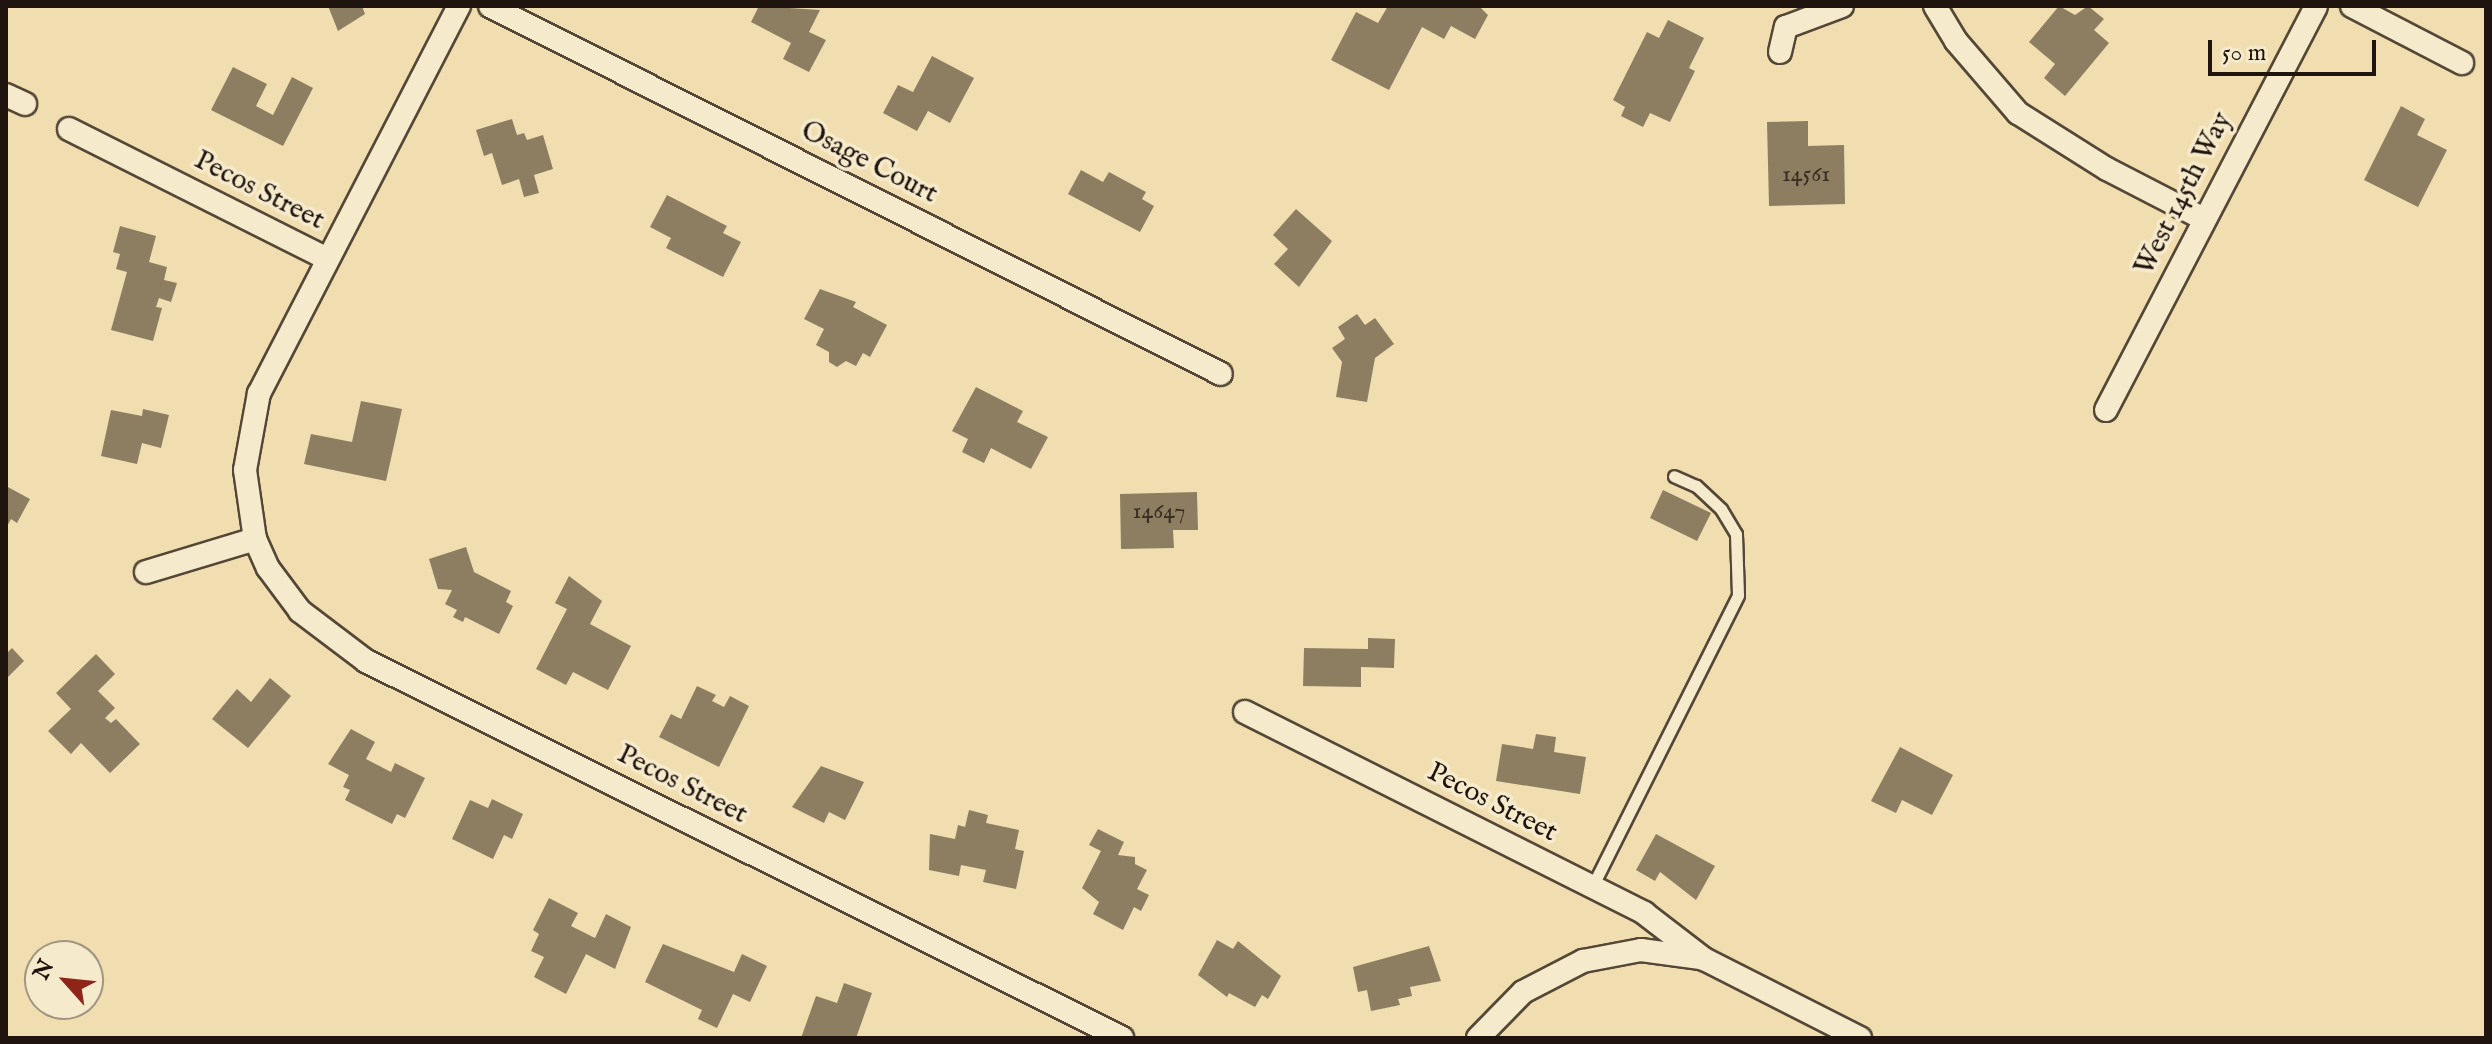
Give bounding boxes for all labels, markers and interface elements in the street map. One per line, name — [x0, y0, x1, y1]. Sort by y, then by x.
scale bar — [2212, 24, 2380, 74]
text: 50 m — [2222, 38, 2266, 69]
street label: West 145th Way — [2128, 107, 2240, 281]
street label: Osage Court — [795, 114, 943, 212]
street label: Pecos Street — [188, 144, 330, 238]
house number: 14561 — [1782, 161, 1830, 189]
house number: 14647 — [1132, 498, 1186, 526]
street label: Pecos Street — [611, 738, 753, 832]
street label: Pecos Street — [1421, 756, 1563, 850]
north arrow — [24, 940, 104, 1020]
text: N — [28, 955, 61, 985]

